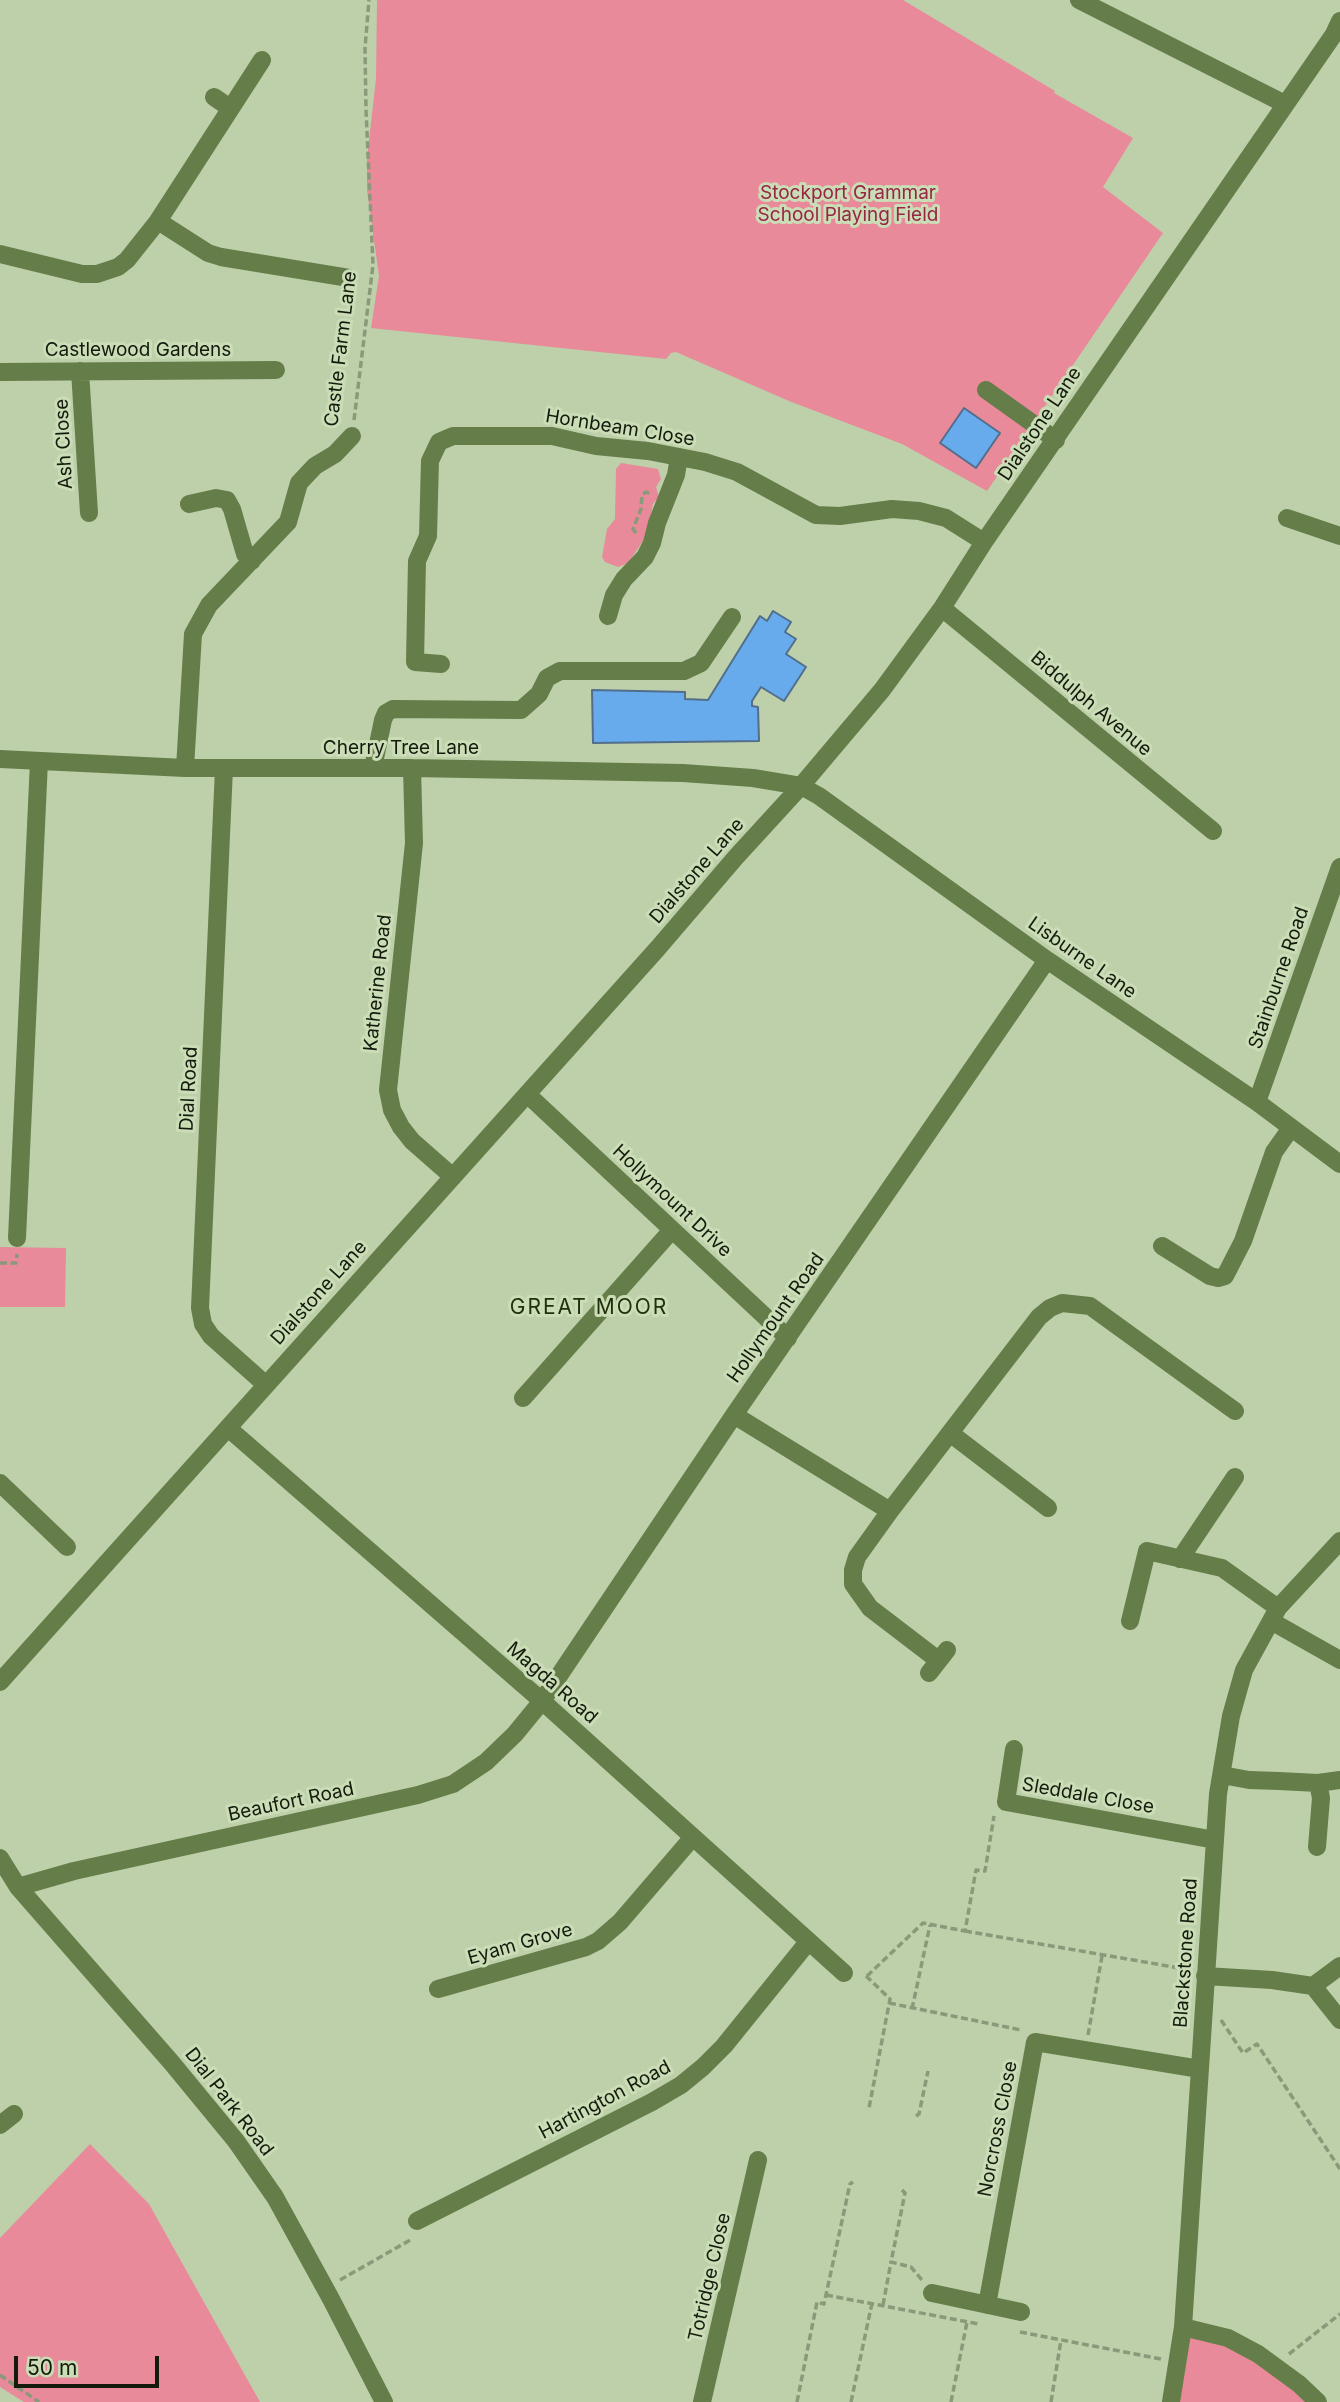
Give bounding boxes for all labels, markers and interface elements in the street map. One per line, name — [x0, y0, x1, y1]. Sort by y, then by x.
park label: Stockport Grammar School Playing Field — [758, 182, 938, 226]
street label: Castle Farm Lane — [320, 270, 362, 428]
street label: Castlewood Gardens — [45, 339, 231, 361]
street label: Dialstone Lane — [994, 363, 1086, 485]
street label: Ash Close — [50, 398, 78, 490]
street label: Hornbeam Close — [544, 405, 696, 451]
street label: Biddulph Avenue — [1026, 647, 1156, 761]
street label: Cherry Tree Lane — [323, 737, 479, 759]
street label: Dialstone Lane — [645, 814, 749, 928]
street label: Stainburne Road — [1244, 904, 1314, 1052]
street label: Lisburne Lane — [1023, 912, 1141, 1004]
street label: Katherine Road — [359, 913, 397, 1053]
street label: Dial Road — [175, 1046, 203, 1132]
street label: Hollymount Drive — [608, 1140, 736, 1262]
street label: Dialstone Lane — [266, 1236, 372, 1350]
street label: Hollymount Road — [723, 1249, 829, 1387]
district label: GREAT MOOR — [511, 1295, 667, 1321]
street label: Magda Road — [502, 1637, 602, 1729]
street label: Sleddale Close — [1020, 1773, 1156, 1819]
street label: Beaufort Road — [226, 1778, 356, 1826]
street label: Blackstone Road — [1169, 1877, 1203, 2029]
street label: Eyam Grove — [465, 1918, 575, 1970]
street label: Dial Park Road — [180, 2043, 278, 2161]
street label: Hartington Road — [535, 2056, 675, 2144]
street label: Norcross Close — [974, 2059, 1022, 2199]
street label: Totridge Close — [684, 2211, 736, 2343]
scale bar — [18, 2342, 163, 2386]
text: 50 m — [27, 2355, 77, 2380]

